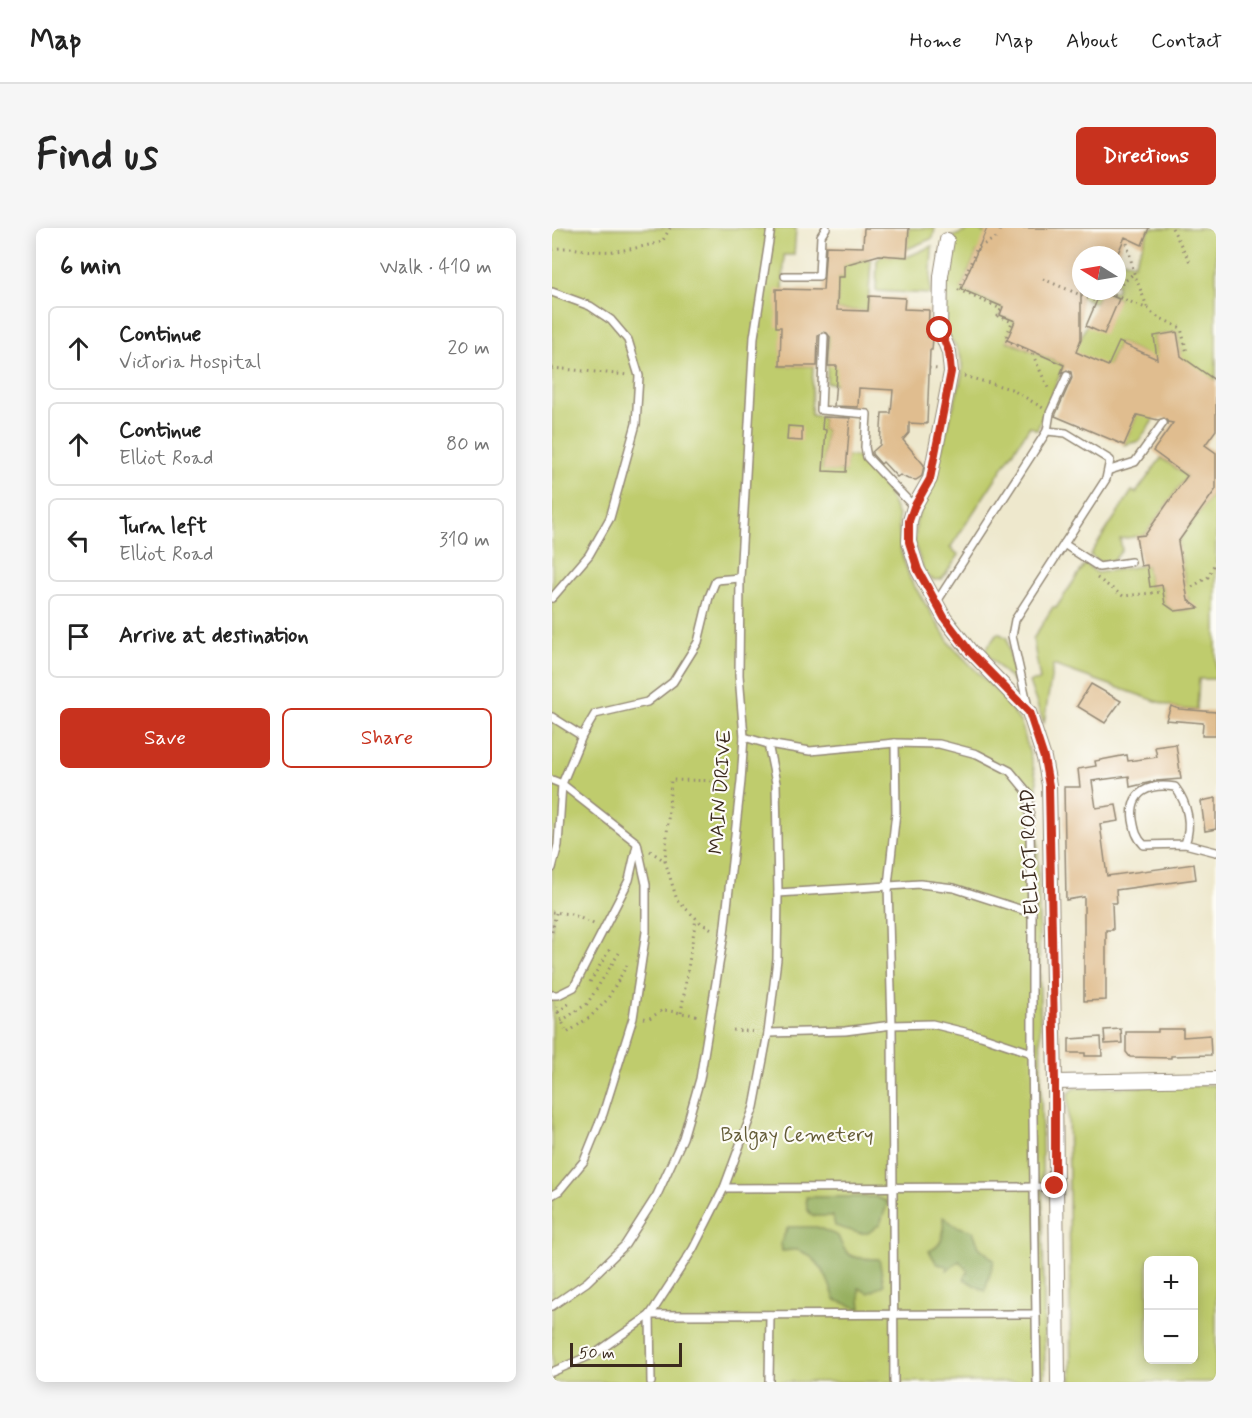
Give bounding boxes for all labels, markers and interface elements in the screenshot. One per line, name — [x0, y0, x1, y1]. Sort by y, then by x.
text: Map — [30, 23, 81, 60]
text: Home — [910, 27, 962, 55]
text: Map — [995, 27, 1033, 55]
text: About — [1066, 27, 1118, 55]
text: Contact — [1151, 27, 1222, 55]
button: Directions — [1076, 127, 1216, 185]
text: Find us — [36, 129, 158, 184]
north arrow — [1072, 246, 1126, 300]
text: 6 min — [60, 250, 122, 284]
text: Walk · 410 m — [380, 254, 492, 281]
route start — [926, 316, 952, 342]
text: Continue — [119, 321, 201, 349]
icon: ahead — [62, 332, 95, 365]
text: 20 m — [447, 335, 490, 362]
text: Victoria Hospital — [119, 349, 261, 376]
text: Continue — [119, 417, 201, 445]
icon: ahead — [62, 428, 95, 461]
text: 80 m — [446, 431, 490, 458]
text: Elliot Road — [119, 445, 213, 472]
text: Turn left — [119, 513, 207, 541]
icon: left — [62, 524, 95, 557]
text: 310 m — [439, 527, 490, 554]
text: Elliot Road — [119, 541, 213, 568]
icon: arrive — [62, 620, 95, 653]
text: Arrive at destination — [119, 622, 309, 650]
button: Save — [60, 708, 270, 768]
button: Share — [282, 708, 492, 768]
street label: MAIN DRIVE — [703, 729, 739, 855]
street label: ELLIOT ROAD — [1014, 788, 1046, 916]
park label: Balgay Cemetery — [721, 1122, 873, 1150]
route end — [1041, 1172, 1067, 1198]
map controls — [1144, 1256, 1198, 1364]
button: + — [1144, 1256, 1198, 1310]
button: − — [1144, 1310, 1198, 1364]
scale bar — [570, 1340, 682, 1368]
text: 50 m — [579, 1343, 615, 1364]

